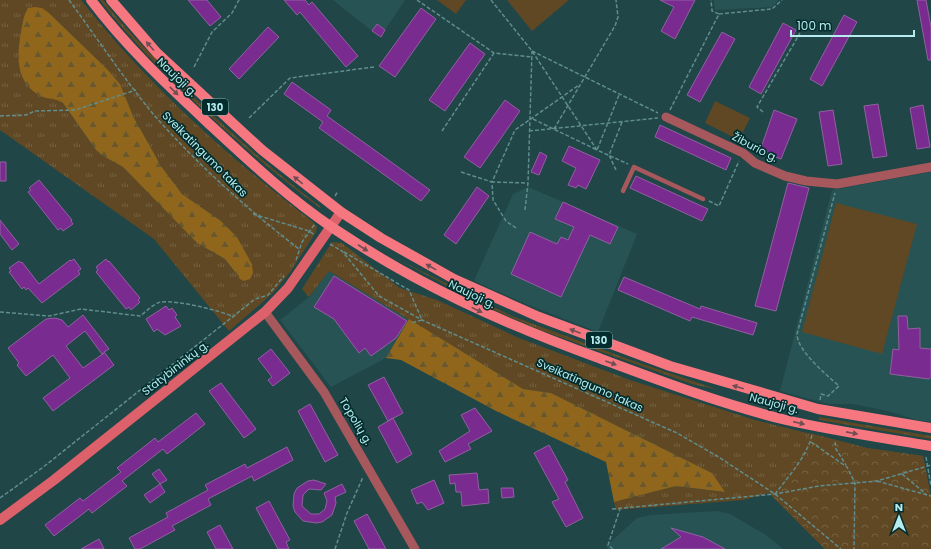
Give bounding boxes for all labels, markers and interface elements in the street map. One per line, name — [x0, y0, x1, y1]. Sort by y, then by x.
scale bar — [791, 12, 914, 38]
text: 100 m — [797, 17, 831, 34]
one-way arrow — [146, 40, 155, 51]
street label: Naujoji g. — [153, 54, 201, 100]
one-way arrow — [169, 86, 179, 96]
road number: 130 — [202, 99, 228, 115]
street label: Sveikatingumo takas — [159, 108, 252, 201]
street label: Žiburio g. — [729, 128, 781, 166]
one-way arrow — [293, 175, 304, 184]
one-way arrow — [357, 244, 369, 251]
one-way arrow — [426, 263, 437, 270]
street label: Naujoji g. — [446, 276, 498, 312]
one-way arrow — [472, 307, 483, 313]
one-way arrow — [569, 328, 581, 334]
road number: 130 — [586, 332, 612, 348]
street label: Statybininkų g. — [138, 337, 212, 399]
street label: Sveikatingumo takas — [534, 354, 646, 416]
one-way arrow — [606, 360, 618, 366]
one-way arrow — [732, 384, 744, 390]
street label: Naujoji g. — [748, 389, 800, 417]
street label: Topolių g. — [336, 394, 376, 448]
one-way arrow — [793, 420, 805, 426]
one-way arrow — [846, 431, 858, 437]
north arrow — [879, 497, 919, 537]
text: N — [895, 499, 903, 515]

